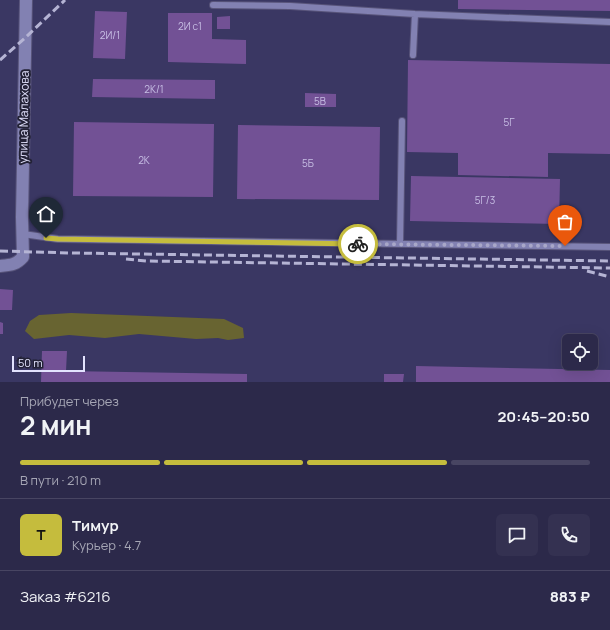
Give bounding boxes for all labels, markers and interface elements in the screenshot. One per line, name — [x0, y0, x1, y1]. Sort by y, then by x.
house number: 2И с1 — [178, 19, 202, 33]
house number: 2И/1 — [100, 28, 120, 42]
street label: улица Малахова — [14, 70, 33, 164]
house number: 2К/1 — [144, 82, 164, 96]
house number: 5В — [314, 94, 326, 108]
house number: 5Г — [503, 115, 515, 129]
house number: 2К — [138, 153, 150, 167]
house number: 5Б — [302, 156, 314, 170]
house number: 5Г/3 — [475, 193, 495, 207]
pin — [29, 197, 63, 238]
icon: home — [35, 203, 57, 225]
pin — [548, 205, 582, 246]
icon: bag — [554, 211, 576, 233]
courier — [338, 224, 378, 264]
icon: bike — [347, 233, 369, 255]
map controls — [562, 334, 598, 370]
button: locate — [562, 334, 598, 370]
scale bar — [12, 354, 85, 373]
text: 50 m — [18, 355, 43, 370]
text: Прибудет через — [20, 392, 119, 410]
text: 20:45–20:50 — [497, 406, 590, 427]
text: 2 мин — [20, 407, 92, 443]
text: В пути · 210 m — [20, 471, 101, 489]
button: chat — [496, 514, 538, 556]
button: phone — [548, 514, 590, 556]
text: Тимур — [72, 515, 119, 536]
text: Т — [36, 524, 46, 545]
text: Курьер · 4.7 — [72, 536, 141, 554]
text: Заказ #6216 — [20, 586, 110, 607]
text: 883 ₽ — [550, 586, 590, 607]

